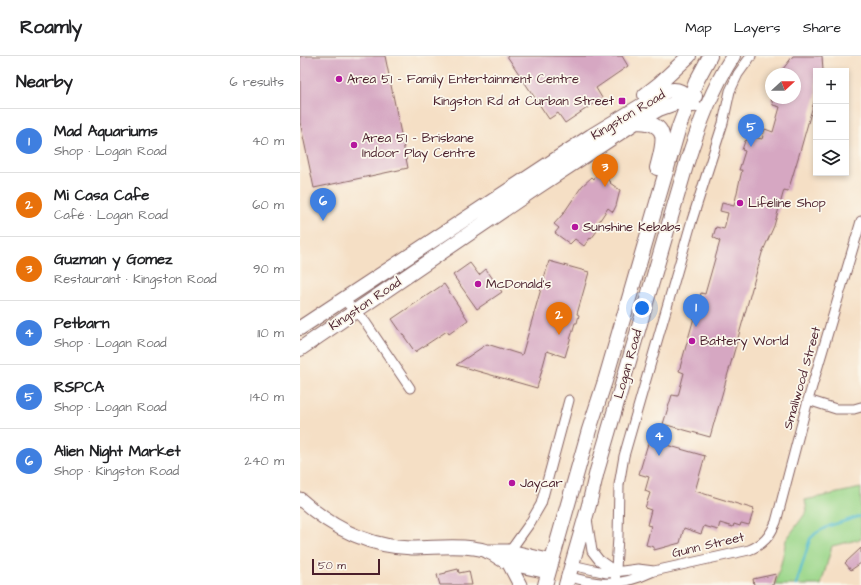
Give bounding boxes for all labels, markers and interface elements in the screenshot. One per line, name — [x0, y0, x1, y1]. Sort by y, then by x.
text: Roamly — [20, 14, 82, 41]
text: Map — [685, 18, 712, 38]
text: Layers — [734, 18, 781, 38]
text: Share — [803, 18, 841, 38]
north arrow — [765, 68, 801, 104]
map controls — [813, 68, 849, 176]
button: + — [813, 68, 849, 104]
text: Nearby — [16, 70, 73, 94]
place label: Area 51 - Family Entertainment Centre — [347, 70, 579, 89]
text: 6 results — [229, 73, 284, 91]
marker: Area 51 - Family Entertainment Centre — [334, 74, 344, 84]
street label: Kingston Road — [587, 86, 669, 145]
place label: Kingston Rd at Curban Street — [433, 92, 615, 111]
marker: Kingston Rd at Curban Street — [617, 96, 627, 106]
button: − — [813, 104, 849, 140]
pin: 5 — [738, 114, 764, 147]
text: Mad Aquariums — [54, 121, 158, 142]
place label: Area 51 - Brisbane Indoor Play Centre — [362, 129, 476, 163]
text: 1 — [28, 132, 30, 150]
text: 40 m — [252, 132, 284, 150]
marker: Area 51 - Brisbane Indoor Play Centre — [349, 140, 359, 150]
button: layers — [813, 140, 849, 176]
text: Shop · Logan Road — [54, 142, 167, 160]
pin: 3 — [592, 154, 618, 187]
text: Mi Casa Cafe — [54, 185, 149, 206]
pin: 6 — [310, 188, 336, 221]
place label: Lifeline Shop — [748, 194, 826, 212]
text: 2 — [25, 196, 33, 214]
text: 60 m — [252, 196, 284, 214]
marker: Lifeline Shop — [735, 198, 745, 208]
text: Café · Logan Road — [54, 206, 168, 224]
place label: Sunshine Kebabs — [583, 218, 681, 236]
marker: Sunshine Kebabs — [570, 222, 580, 232]
text: Guzman y Gomez — [54, 249, 173, 270]
text: 3 — [26, 260, 32, 278]
text: 90 m — [253, 260, 284, 278]
text: Restaurant · Kingston Road — [54, 270, 217, 288]
street label: Kingston Road — [325, 273, 406, 336]
place label: McDonald's — [486, 275, 552, 293]
marker: McDonald's — [473, 279, 483, 289]
pin: 1 — [683, 294, 709, 327]
your location — [632, 298, 652, 318]
pin: 2 — [546, 302, 572, 335]
text: Petbarn — [54, 313, 110, 334]
text: 4 — [25, 324, 33, 342]
text: 110 m — [257, 324, 284, 342]
street label: Smallwood Street — [779, 324, 826, 432]
street label: Logan Road — [610, 327, 648, 401]
place label: Battery World — [700, 332, 789, 351]
text: Shop · Logan Road — [54, 334, 167, 352]
marker: Battery World — [687, 336, 697, 346]
text: RSPCA — [54, 377, 104, 398]
text: 5 — [24, 388, 34, 406]
text: 140 m — [250, 388, 284, 406]
text: Shop · Logan Road — [54, 398, 167, 416]
pin: 4 — [646, 423, 672, 456]
text: Alien Night Market — [54, 441, 180, 462]
text: 6 — [25, 452, 33, 470]
text: 240 m — [244, 452, 284, 470]
text: Shop · Kingston Road — [54, 462, 179, 480]
place label: Jaycar — [520, 474, 563, 493]
marker: Jaycar — [507, 478, 517, 488]
street label: Gunn Street — [670, 528, 747, 562]
scale bar — [312, 557, 380, 576]
text: 50 m — [318, 558, 346, 573]

